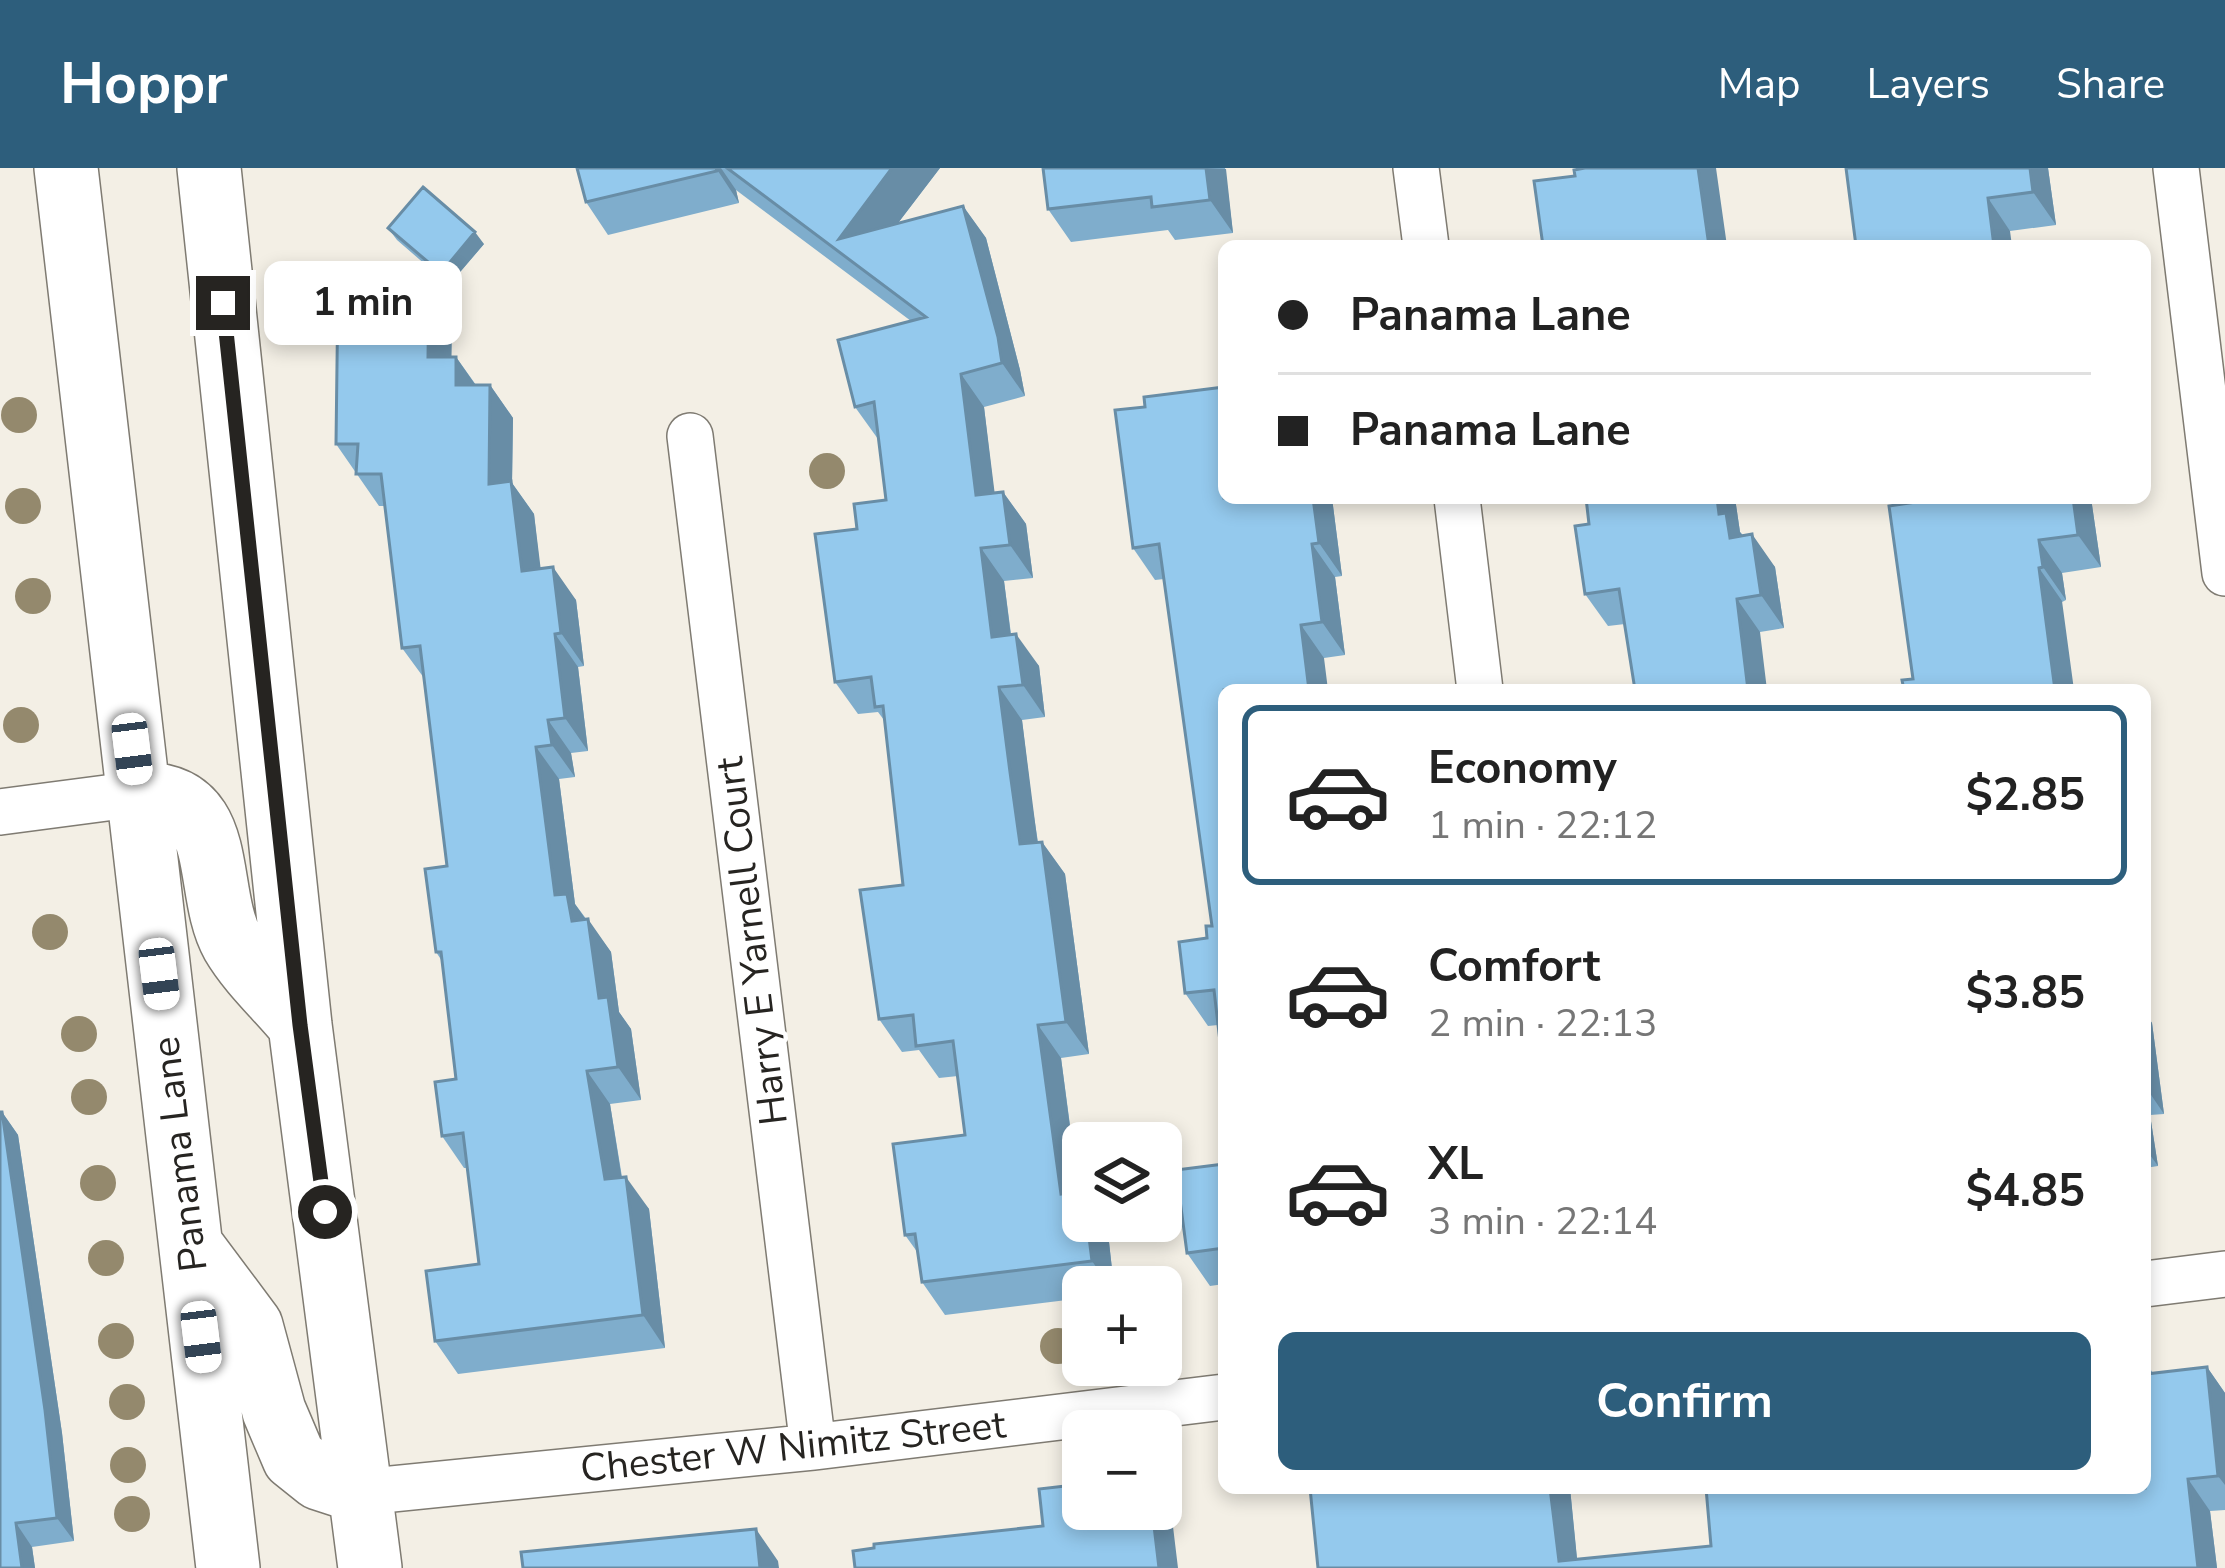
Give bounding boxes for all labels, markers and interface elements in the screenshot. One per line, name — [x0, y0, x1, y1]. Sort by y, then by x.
text: Hoppr — [60, 45, 228, 123]
text: Map — [1718, 56, 1800, 113]
text: Layers — [1866, 56, 1990, 113]
text: Share — [2056, 56, 2165, 113]
callout: 1 min — [265, 261, 463, 345]
route end — [196, 276, 250, 330]
text: 1 min — [313, 276, 413, 329]
text: Panama Lane — [1350, 285, 1631, 346]
text: Panama Lane — [1350, 400, 1631, 461]
car — [110, 711, 154, 787]
text: Economy — [1428, 738, 1617, 799]
icon: car — [1284, 741, 1392, 849]
street label: Harry E Yarnell Court — [703, 754, 801, 1128]
text: $2.85 — [1966, 765, 2085, 826]
text: 1 min · 22:12 — [1428, 799, 1657, 852]
car — [137, 936, 181, 1012]
text: Comfort — [1428, 936, 1600, 997]
icon: car — [1284, 939, 1392, 1047]
text: $3.85 — [1966, 963, 2085, 1024]
text: 2 min · 22:13 — [1428, 997, 1657, 1050]
street label: Panama Lane — [139, 1034, 221, 1274]
map controls — [1062, 1122, 1182, 1530]
button: layers — [1062, 1122, 1182, 1242]
text: XL — [1428, 1134, 1484, 1195]
icon: car — [1284, 1137, 1392, 1245]
text: $4.85 — [1966, 1161, 2085, 1222]
route start — [298, 1185, 352, 1239]
text: 3 min · 22:14 — [1428, 1195, 1657, 1248]
button: + — [1062, 1266, 1182, 1386]
car — [179, 1299, 223, 1375]
button: Confirm — [1278, 1332, 2091, 1470]
street label: Chester W Nimitz Street — [578, 1398, 1009, 1496]
button: − — [1062, 1410, 1182, 1530]

